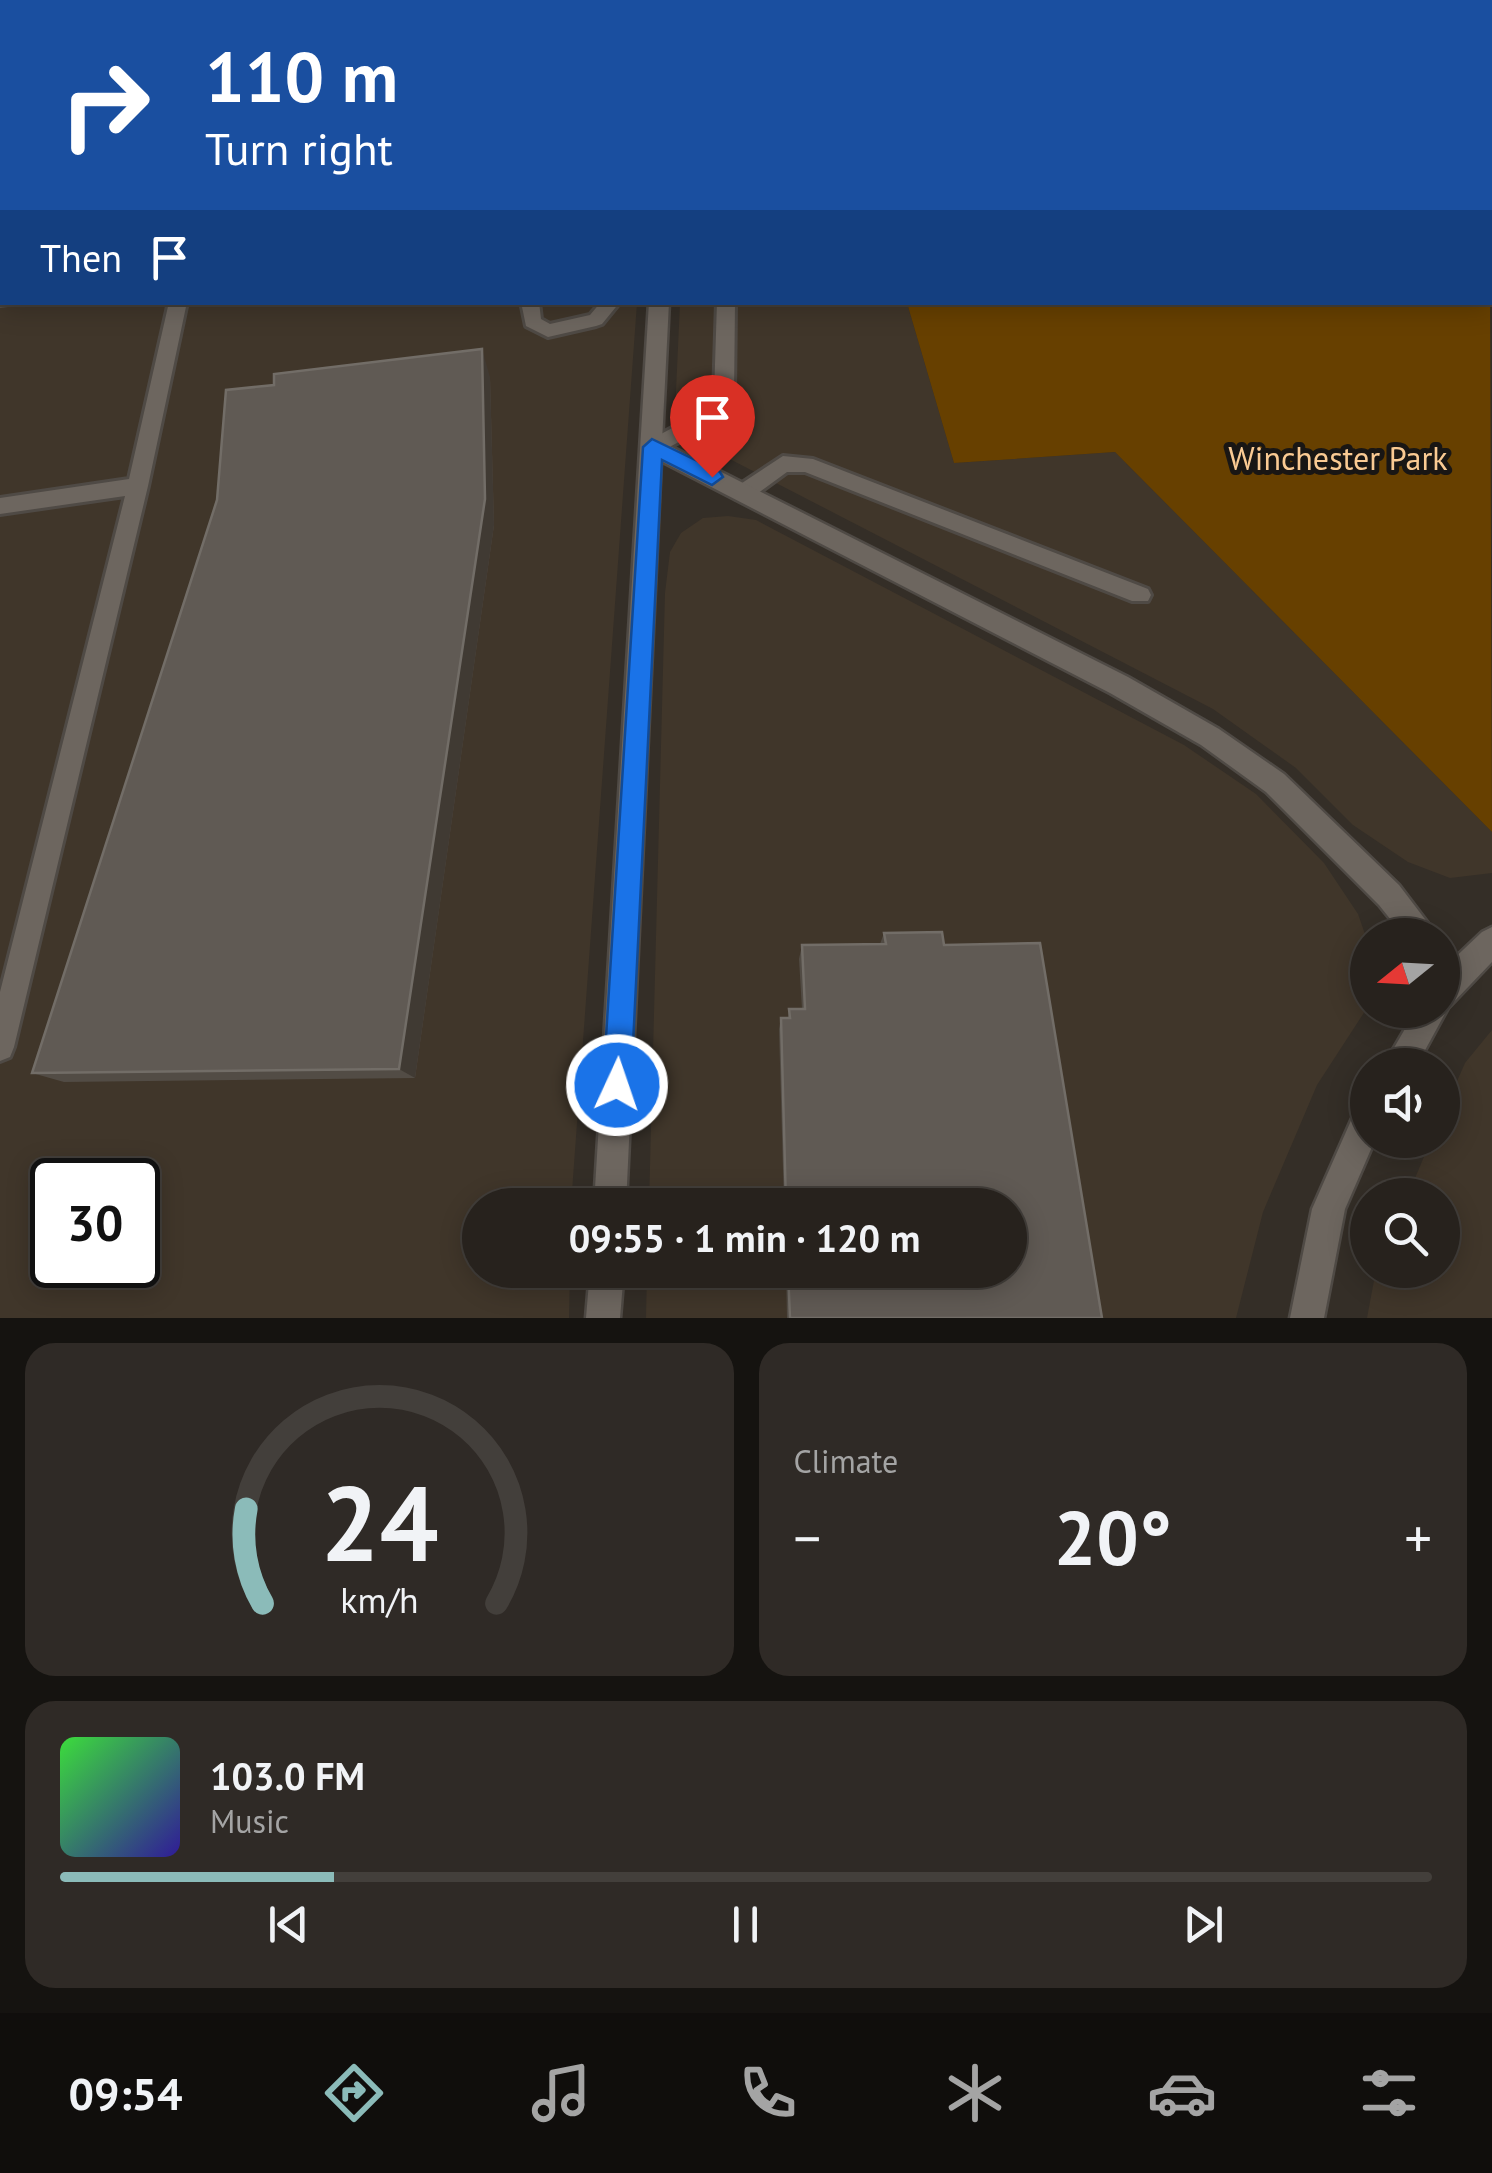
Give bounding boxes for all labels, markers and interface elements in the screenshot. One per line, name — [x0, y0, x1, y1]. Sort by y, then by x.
text: 110 m — [205, 31, 398, 121]
icon: right — [40, 40, 170, 170]
text: Turn right — [205, 119, 393, 177]
icon: arrive — [142, 230, 197, 285]
text: Then — [40, 233, 122, 282]
pin — [670, 375, 755, 478]
icon: arrive — [685, 390, 740, 445]
park label: Winchester Park — [1228, 437, 1448, 479]
north arrow — [1350, 918, 1460, 1028]
map controls — [1350, 918, 1460, 1288]
position arrow — [565, 1033, 669, 1137]
button: sound — [1350, 1048, 1460, 1158]
speed limit sign: 30 — [30, 1158, 160, 1288]
button: search — [1350, 1178, 1460, 1288]
text: 09:55 · 1 min · 120 m — [569, 1213, 920, 1262]
text: Climate — [794, 1440, 898, 1482]
text: 24 — [320, 1455, 438, 1590]
text: 20° — [1054, 1489, 1172, 1586]
text: − — [794, 1502, 821, 1573]
text: + — [1404, 1502, 1432, 1573]
text: km/h — [340, 1577, 418, 1623]
text: 103.0 FM — [210, 1751, 365, 1800]
text: Music — [210, 1800, 289, 1842]
icon: previous — [261, 1897, 316, 1952]
icon: pause — [718, 1897, 773, 1952]
icon: next — [1176, 1897, 1231, 1952]
icon: directions — [319, 2058, 389, 2128]
icon: music — [526, 2058, 596, 2128]
icon: phone — [733, 2058, 803, 2128]
icon: climate — [940, 2058, 1010, 2128]
icon: car — [1147, 2058, 1217, 2128]
icon: filters — [1354, 2058, 1424, 2128]
text: 09:54 — [68, 2064, 183, 2122]

